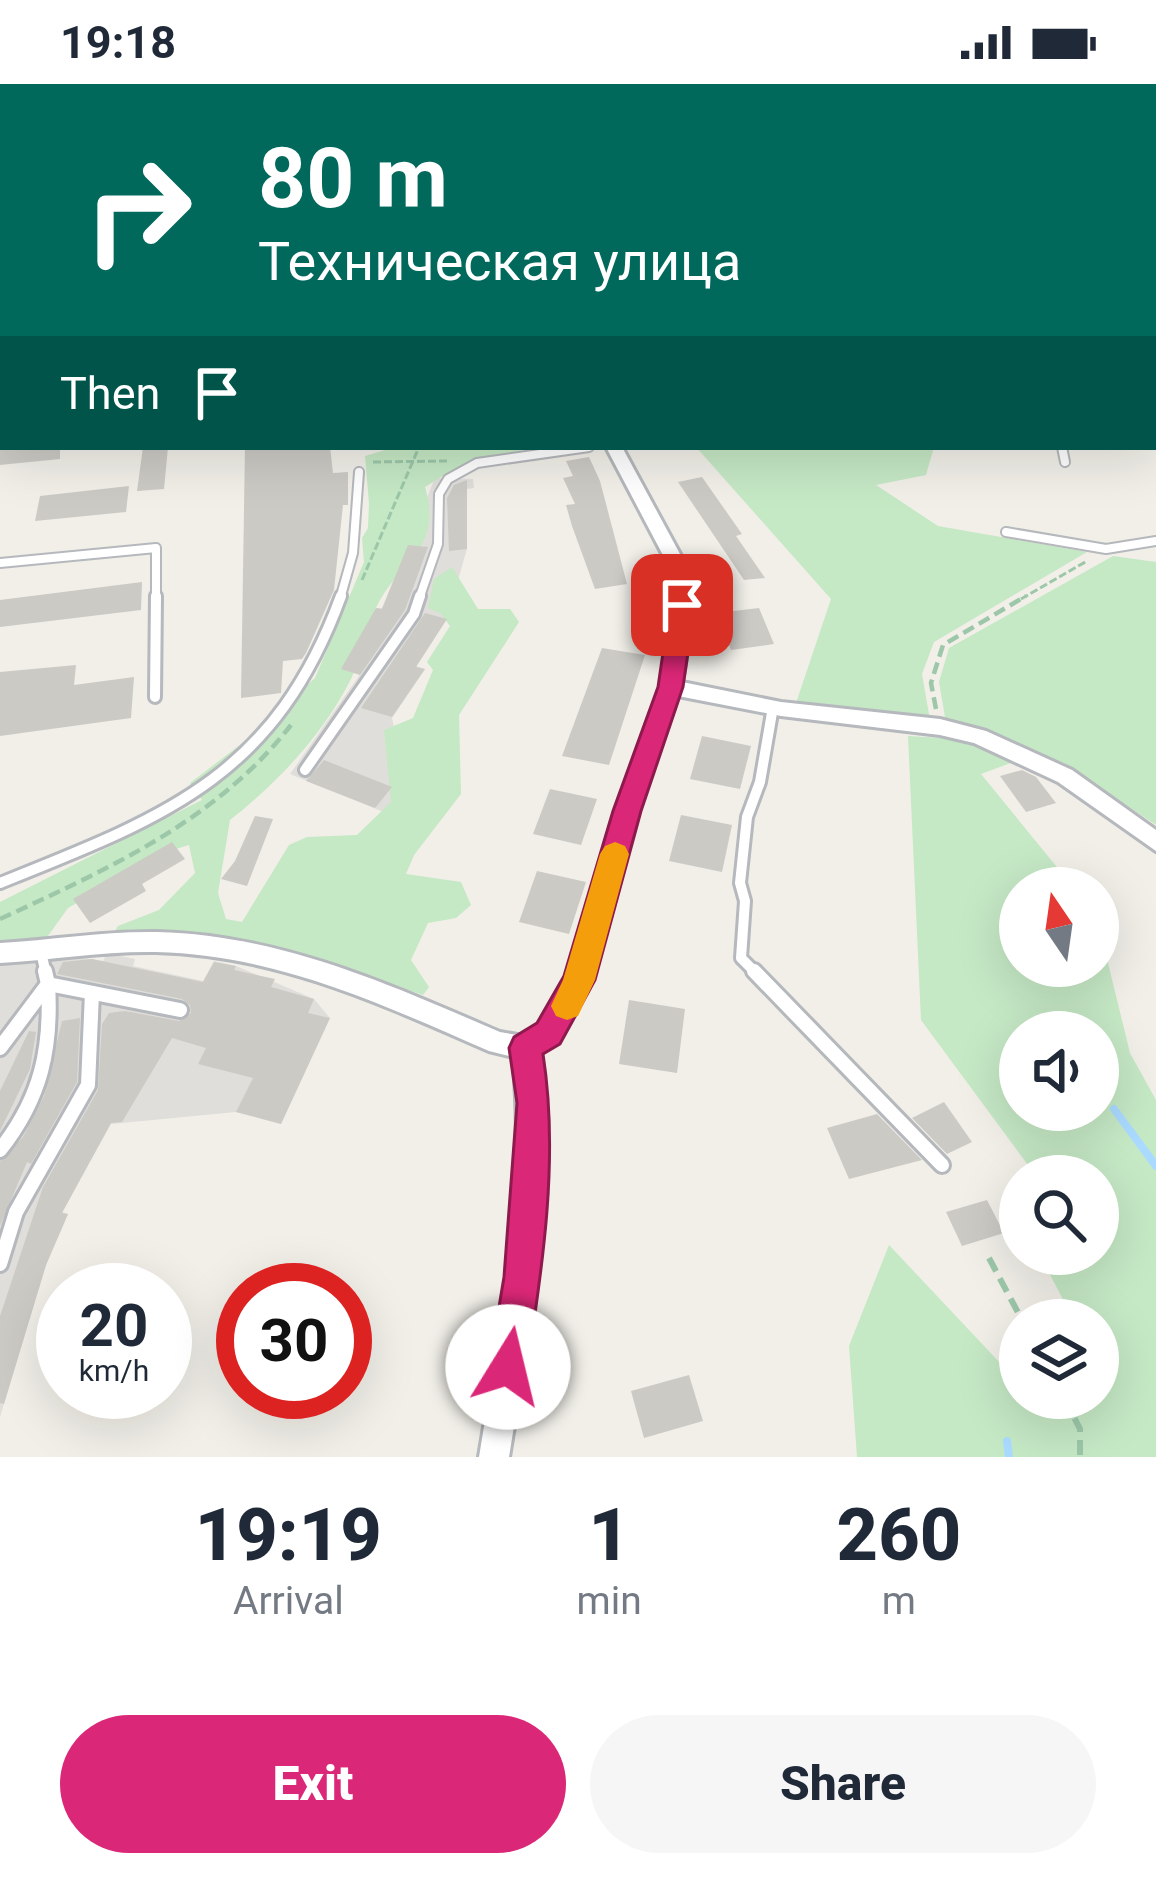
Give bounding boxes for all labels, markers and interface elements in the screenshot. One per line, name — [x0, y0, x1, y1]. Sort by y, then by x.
text: 19:18 — [60, 16, 176, 69]
text: 80 m — [258, 129, 448, 228]
icon: right — [60, 132, 216, 288]
text: Техническая улица — [258, 230, 741, 293]
icon: arrive — [184, 360, 250, 426]
text: Then — [60, 367, 160, 420]
pin — [631, 554, 733, 656]
icon: arrive — [649, 572, 715, 638]
north arrow — [999, 867, 1119, 987]
map controls — [999, 867, 1119, 1419]
button: sound — [999, 1011, 1119, 1131]
button: search — [999, 1155, 1119, 1275]
speed limit sign: 30 — [216, 1263, 372, 1419]
text: 20 — [80, 1290, 148, 1361]
button: layers — [999, 1299, 1119, 1419]
position arrow — [445, 1304, 571, 1430]
text: km/h — [79, 1353, 149, 1388]
text: 19:19 — [195, 1493, 382, 1578]
text: 1 — [588, 1493, 630, 1578]
text: 260 — [837, 1493, 961, 1578]
text: Arrival — [233, 1578, 344, 1624]
text: min — [577, 1578, 642, 1624]
text: m — [882, 1578, 916, 1624]
button: Exit — [60, 1715, 566, 1853]
button: Share — [590, 1715, 1096, 1853]

